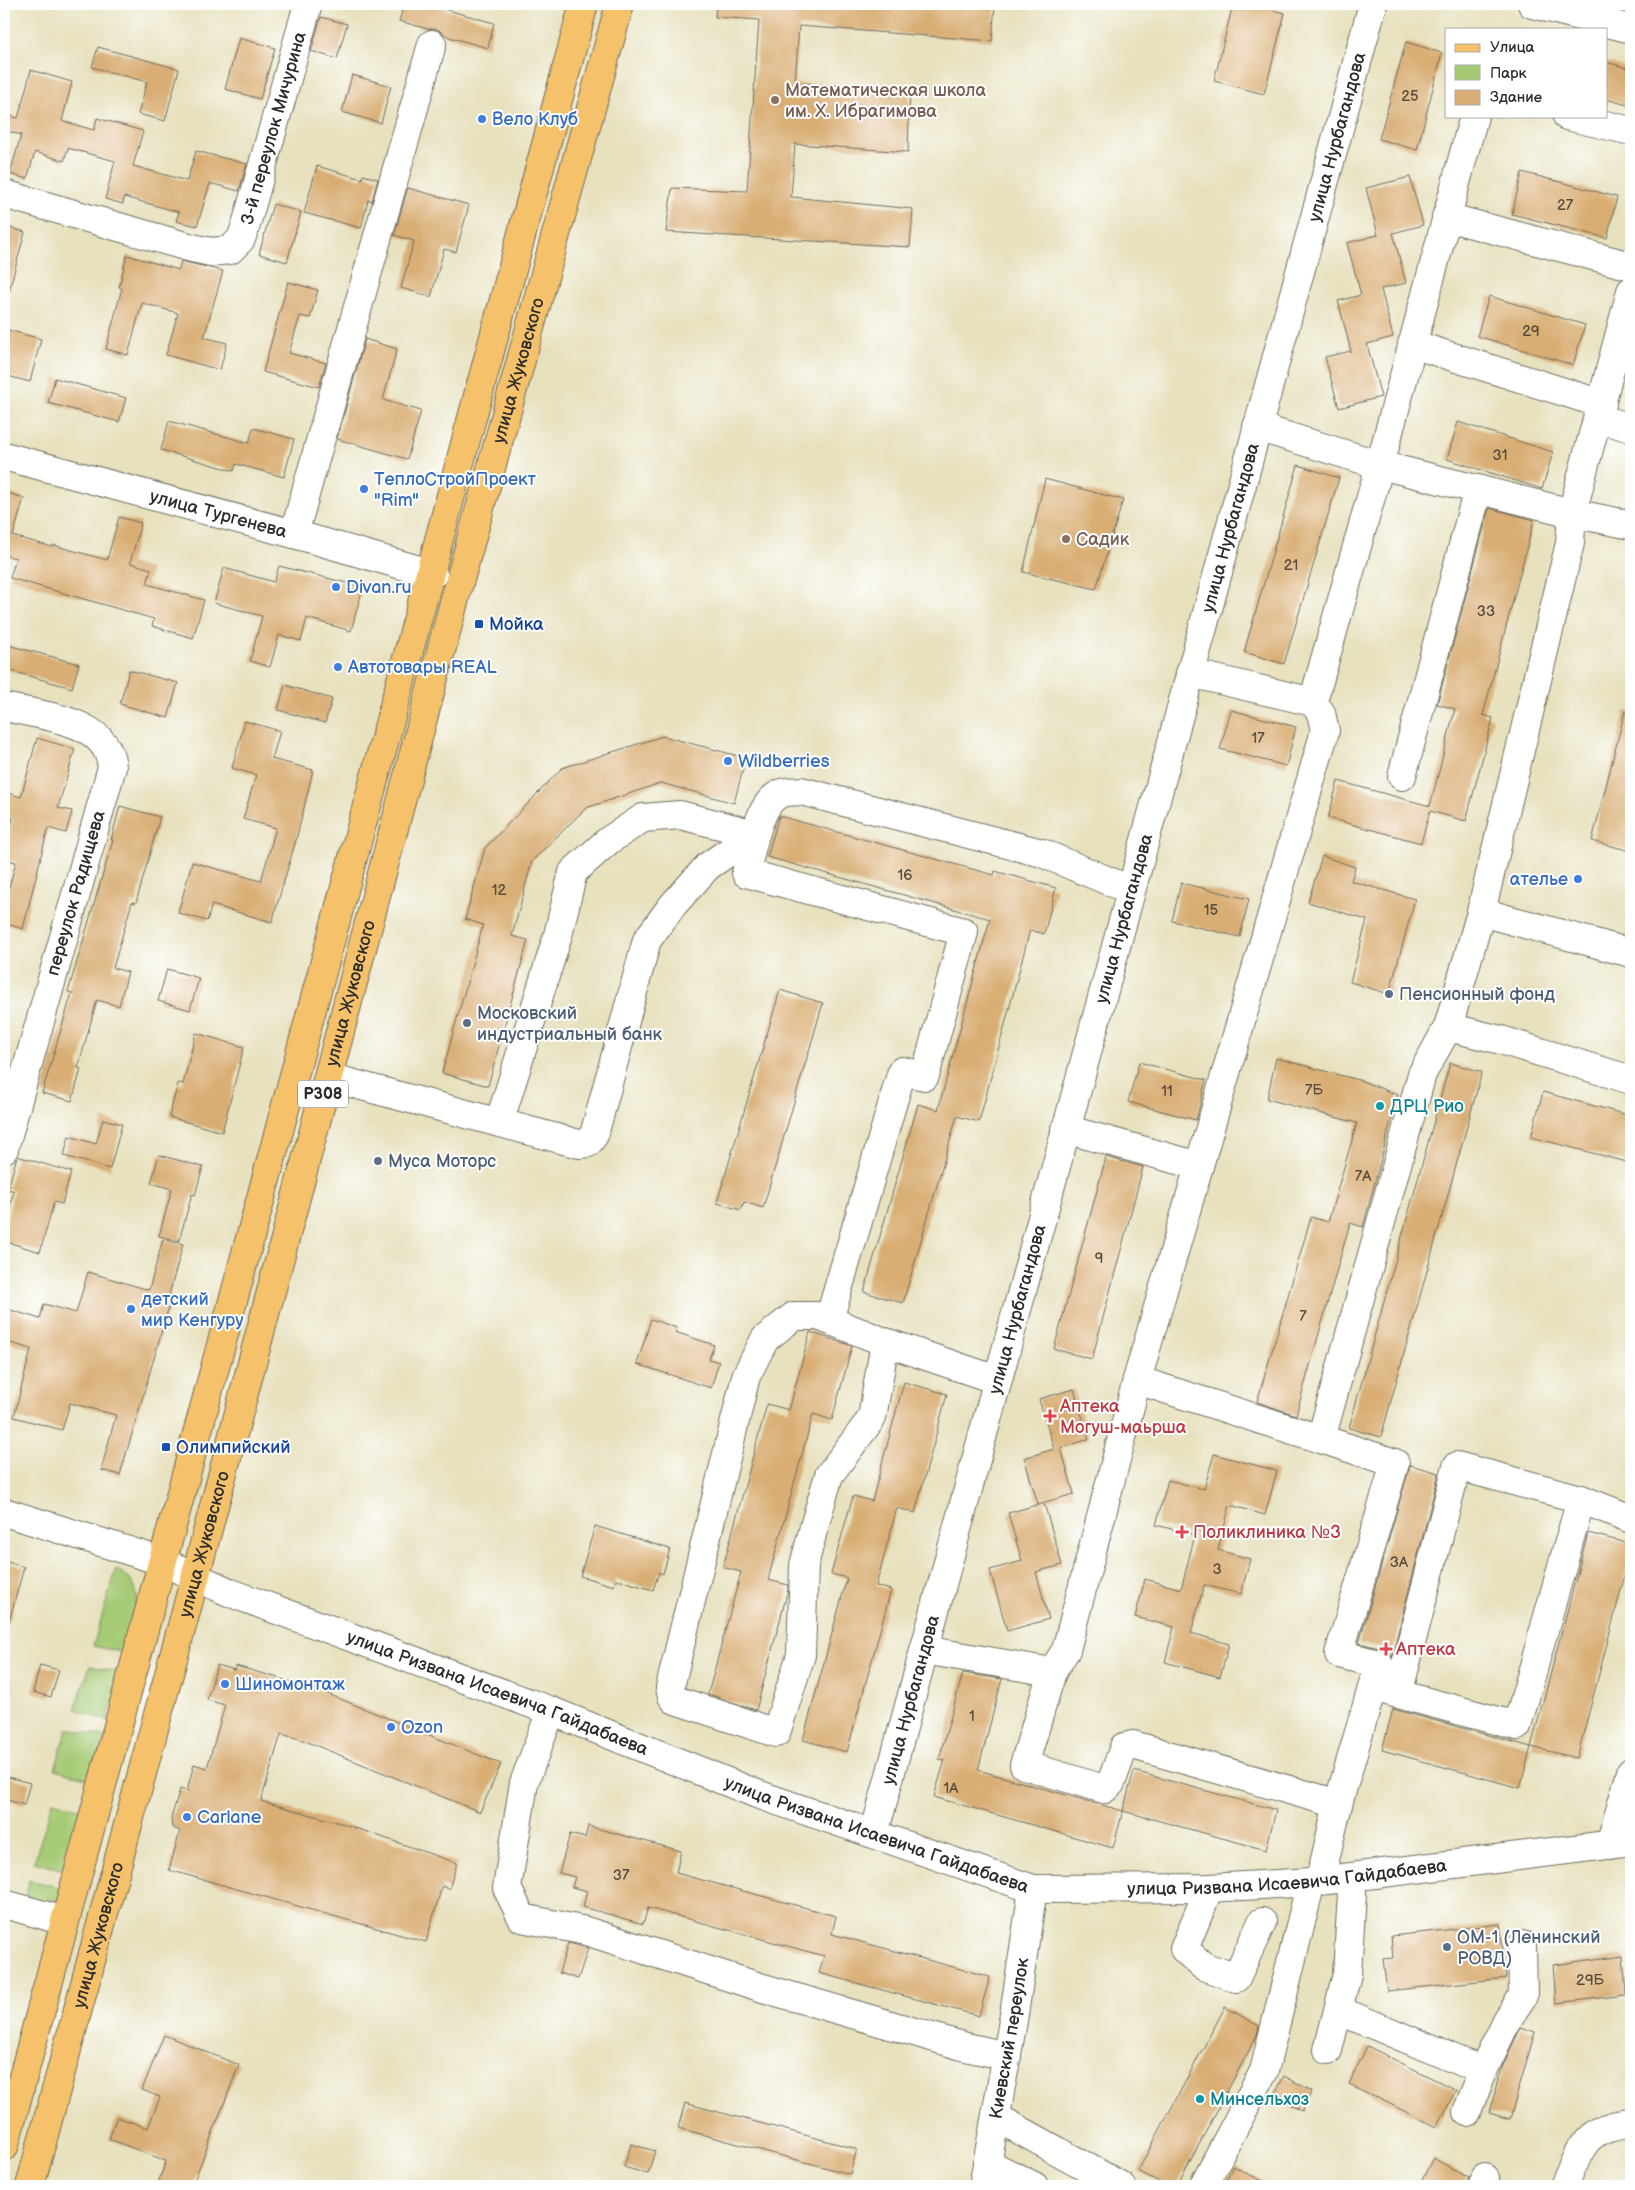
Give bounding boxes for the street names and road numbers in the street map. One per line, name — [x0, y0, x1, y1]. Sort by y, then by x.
street label: 3-й переулок Мичурина — [236, 29, 310, 227]
street label: улица Нурбагандова — [1304, 49, 1370, 224]
street label: улица Жуковского — [488, 295, 548, 446]
street label: улица Нурбагандова — [1197, 440, 1263, 615]
street label: улица Тургенева — [148, 485, 290, 542]
street label: переулок Радищева — [42, 808, 110, 978]
street label: улица Нурбагандова — [1091, 831, 1157, 1006]
street label: улица Жуковского — [321, 918, 380, 1069]
road number: P308 — [298, 1080, 348, 1108]
street label: улица Нурбагандова — [984, 1222, 1050, 1396]
street label: улица Жуковского — [174, 1469, 233, 1620]
street label: улица Нурбагандова — [877, 1612, 944, 1787]
street label: улица Ризвана Исаевича Гайдабаева — [344, 1626, 652, 1760]
street label: улица Ризвана Исаевича Гайдабаева — [722, 1772, 1032, 1897]
street label: улица Ризвана Исаевича Гайдабаева — [1127, 1855, 1448, 1899]
street label: улица Жуковского — [68, 1860, 128, 2010]
street label: Киевский переулок — [985, 1956, 1033, 2120]

